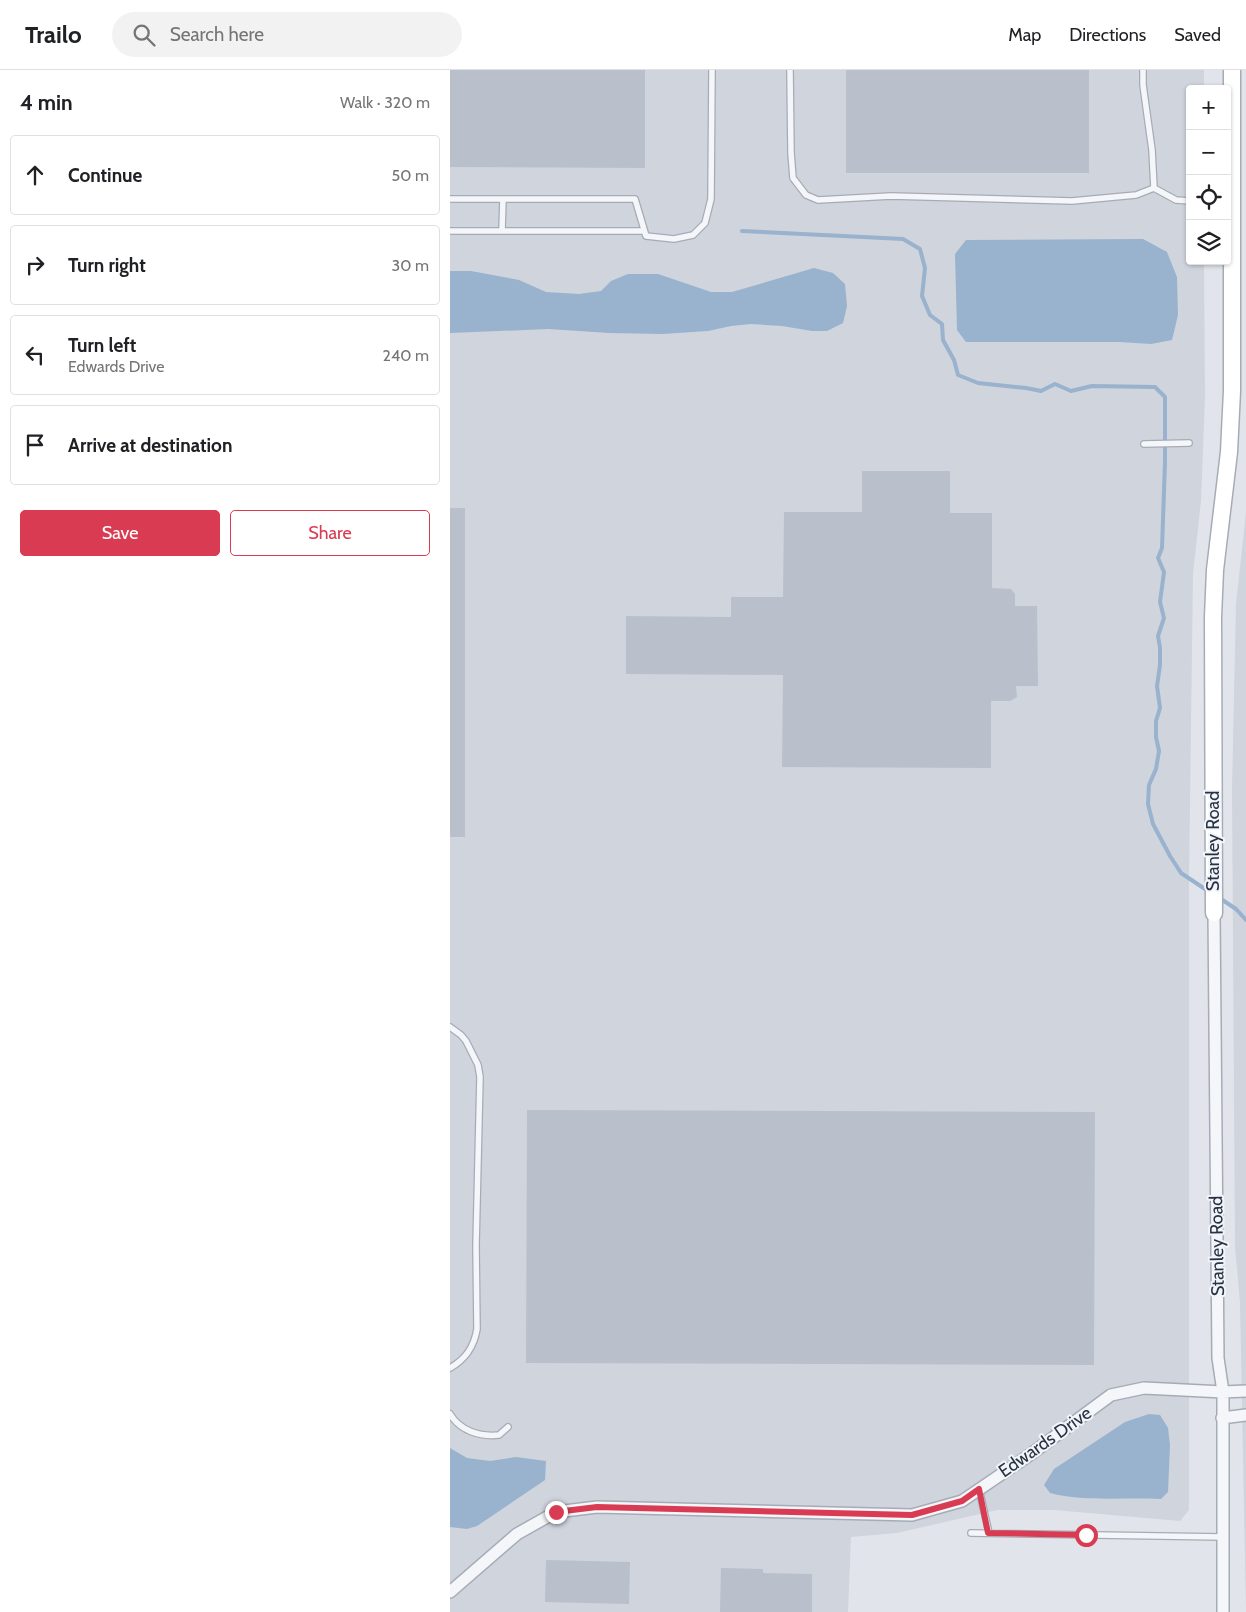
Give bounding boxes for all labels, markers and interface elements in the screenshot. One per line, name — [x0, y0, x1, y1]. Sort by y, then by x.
search box — [112, 12, 462, 57]
text: Trailo — [25, 20, 82, 49]
icon: search — [130, 21, 158, 49]
text: Search here — [170, 23, 264, 46]
text: Map — [1008, 24, 1041, 46]
text: Directions — [1069, 24, 1146, 46]
text: Saved — [1174, 24, 1221, 46]
map controls — [1186, 85, 1231, 265]
button: + — [1186, 85, 1231, 130]
text: 4 min — [20, 90, 73, 115]
text: Walk · 320 m — [340, 93, 430, 112]
button: − — [1186, 130, 1231, 175]
icon: ahead — [21, 161, 49, 189]
text: Continue — [68, 164, 142, 187]
text: 50 m — [392, 166, 429, 185]
button: locate — [1186, 175, 1231, 220]
button: layers — [1186, 220, 1231, 265]
icon: right — [21, 251, 49, 279]
text: Turn right — [68, 254, 146, 277]
text: 30 m — [392, 256, 429, 275]
text: Turn left — [68, 334, 136, 357]
icon: left — [21, 341, 49, 369]
text: 240 m — [383, 346, 429, 365]
text: Edwards Drive — [68, 357, 165, 376]
icon: arrive — [21, 431, 49, 459]
text: Arrive at destination — [68, 434, 232, 457]
button: Save — [20, 510, 220, 556]
button: Share — [230, 510, 430, 556]
street label: Stanley Road — [1202, 791, 1224, 891]
street label: Stanley Road — [1205, 1196, 1229, 1296]
street label: Edwards Drive — [994, 1402, 1096, 1482]
route end — [545, 1501, 568, 1524]
route start — [1075, 1524, 1098, 1547]

